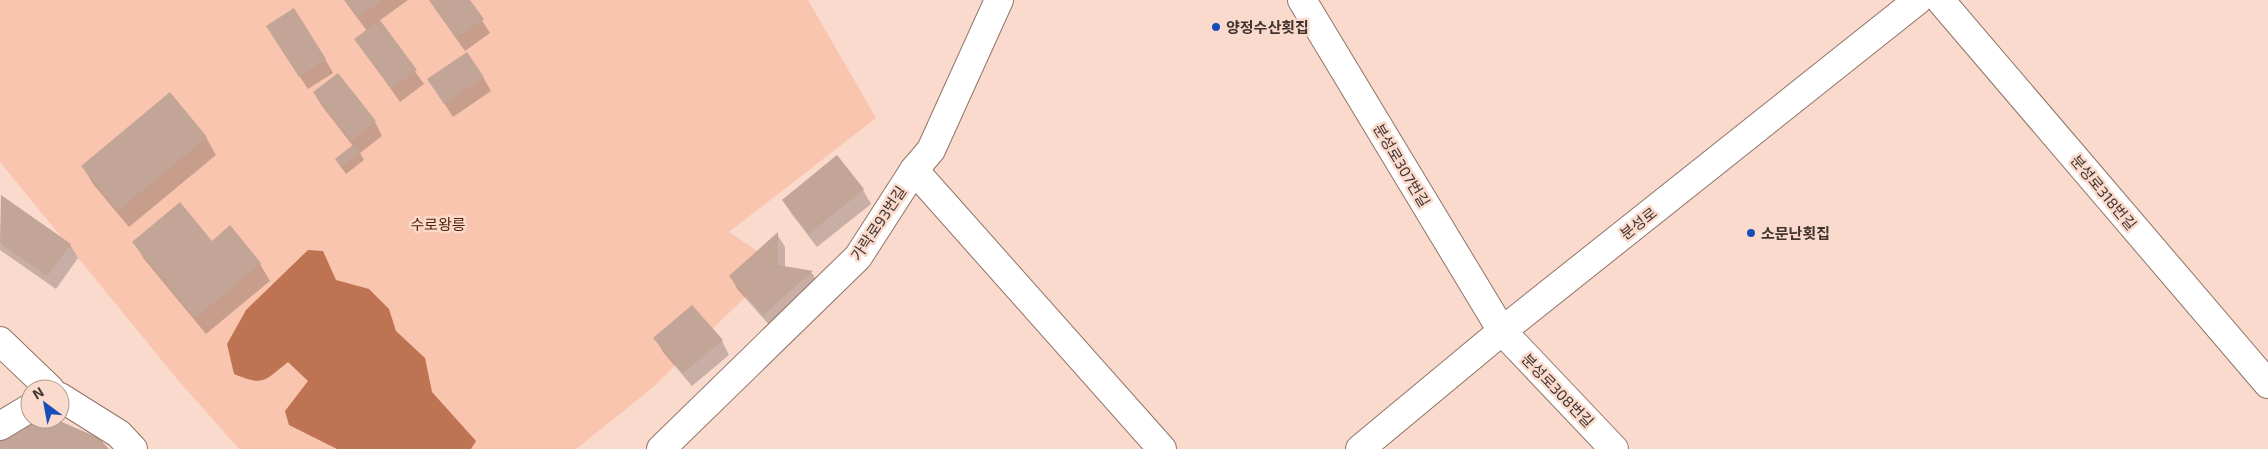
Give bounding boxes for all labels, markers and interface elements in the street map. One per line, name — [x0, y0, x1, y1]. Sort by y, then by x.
place label: 양정수산횟집 — [1226, 18, 1309, 36]
marker: 양정수산횟집 — [1210, 21, 1222, 33]
street label: 분성로307번길 — [1370, 120, 1434, 210]
street label: 분성로318번길 — [2067, 151, 2141, 233]
street label: 가락로93번길 — [847, 182, 909, 264]
street label: 분성로 — [1616, 203, 1660, 243]
park label: 수로왕릉 — [410, 215, 466, 233]
place label: 소문난횟집 — [1761, 224, 1830, 242]
marker: 소문난횟집 — [1745, 227, 1757, 239]
street label: 분성로308번길 — [1518, 349, 1598, 431]
north arrow — [20, 379, 70, 429]
text: N — [29, 383, 47, 402]

